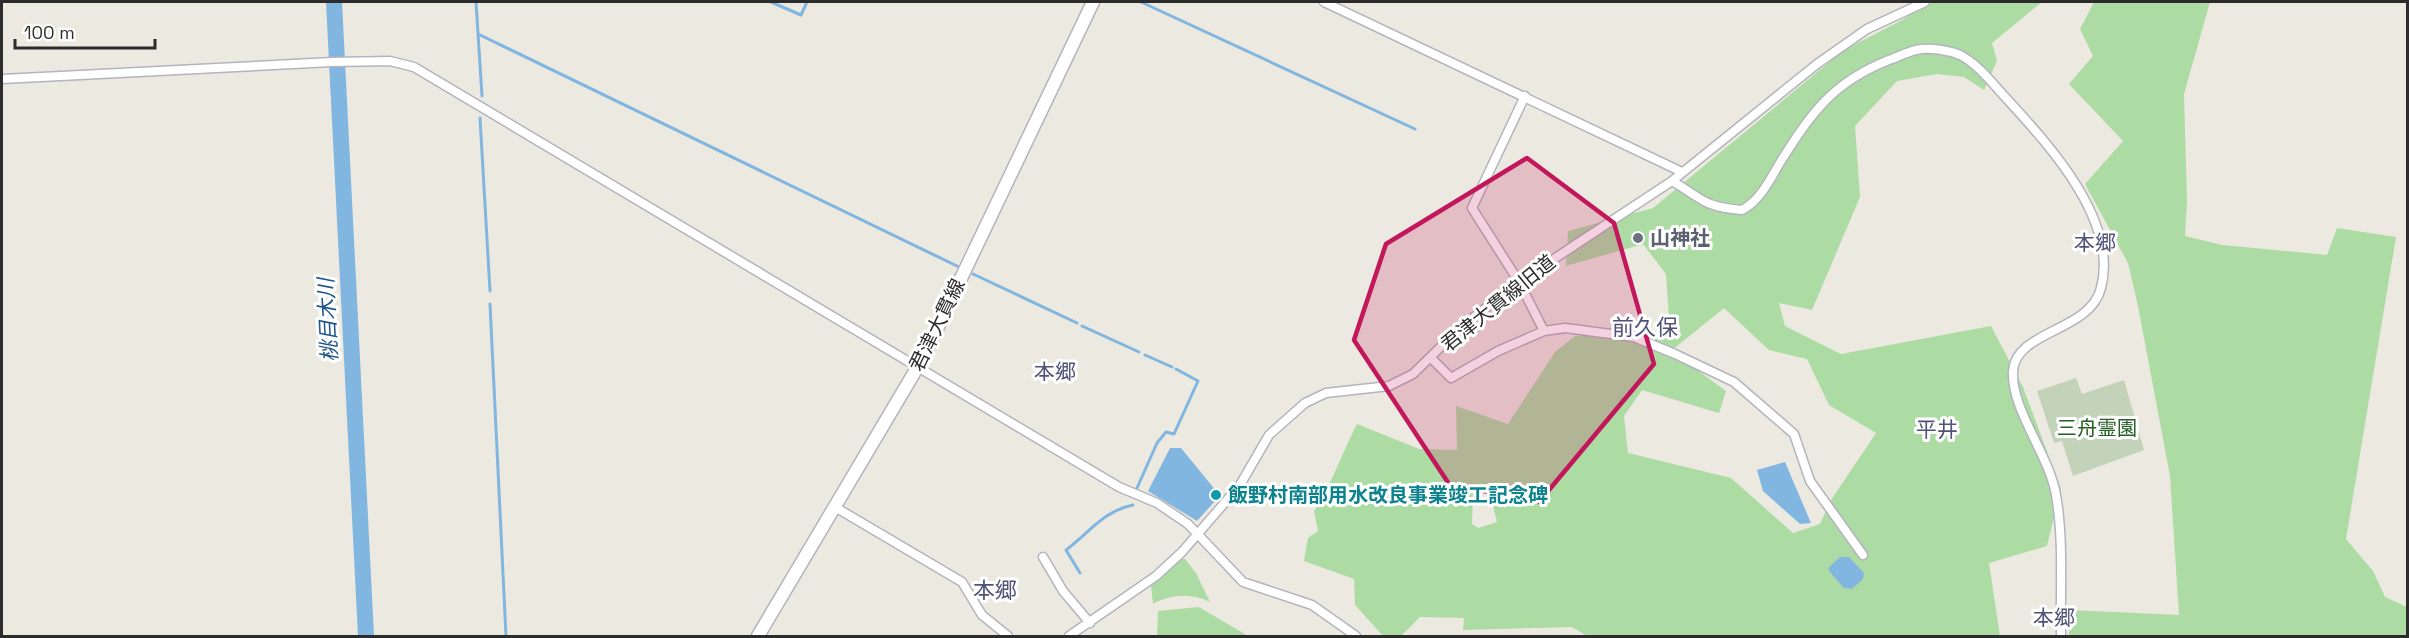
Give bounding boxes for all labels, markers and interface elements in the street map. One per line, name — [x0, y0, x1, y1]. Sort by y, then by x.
scale bar — [15, 12, 154, 50]
text: 100 m — [24, 21, 75, 44]
place label: 山神社 — [1650, 225, 1710, 251]
district label: 本郷 — [2074, 229, 2116, 256]
marker: 山神社 — [1631, 231, 1645, 245]
street label: 君津大貫線旧道 — [1435, 249, 1561, 357]
street label: 君津大貫線 — [903, 274, 971, 376]
water label: 桃目木川 — [312, 275, 343, 363]
district label: 前久保 — [1612, 313, 1678, 341]
district label: 本郷 — [1034, 358, 1076, 385]
park label: 三舟霊園 — [2057, 415, 2137, 441]
district label: 平井 — [1916, 416, 1958, 443]
place label: 飯野村南部用水改良事業竣工記念碑 — [1228, 482, 1548, 508]
marker: 飯野村南部用水改良事業竣工記念碑 — [1209, 488, 1223, 502]
district label: 本郷 — [973, 576, 1017, 604]
district label: 本郷 — [2033, 604, 2075, 631]

